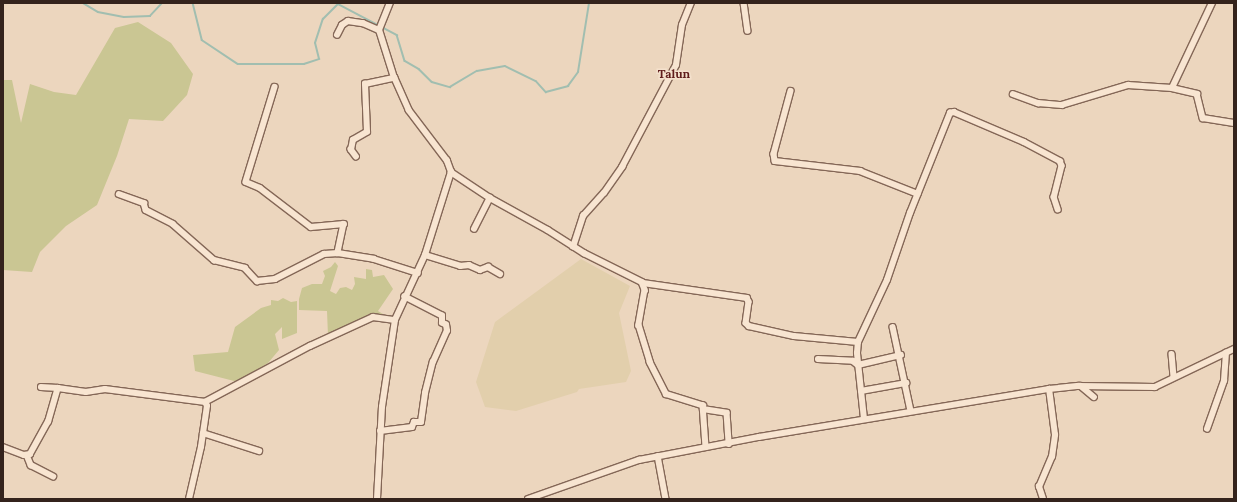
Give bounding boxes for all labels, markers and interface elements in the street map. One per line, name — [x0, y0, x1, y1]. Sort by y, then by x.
district label: Talun — [658, 67, 690, 81]

